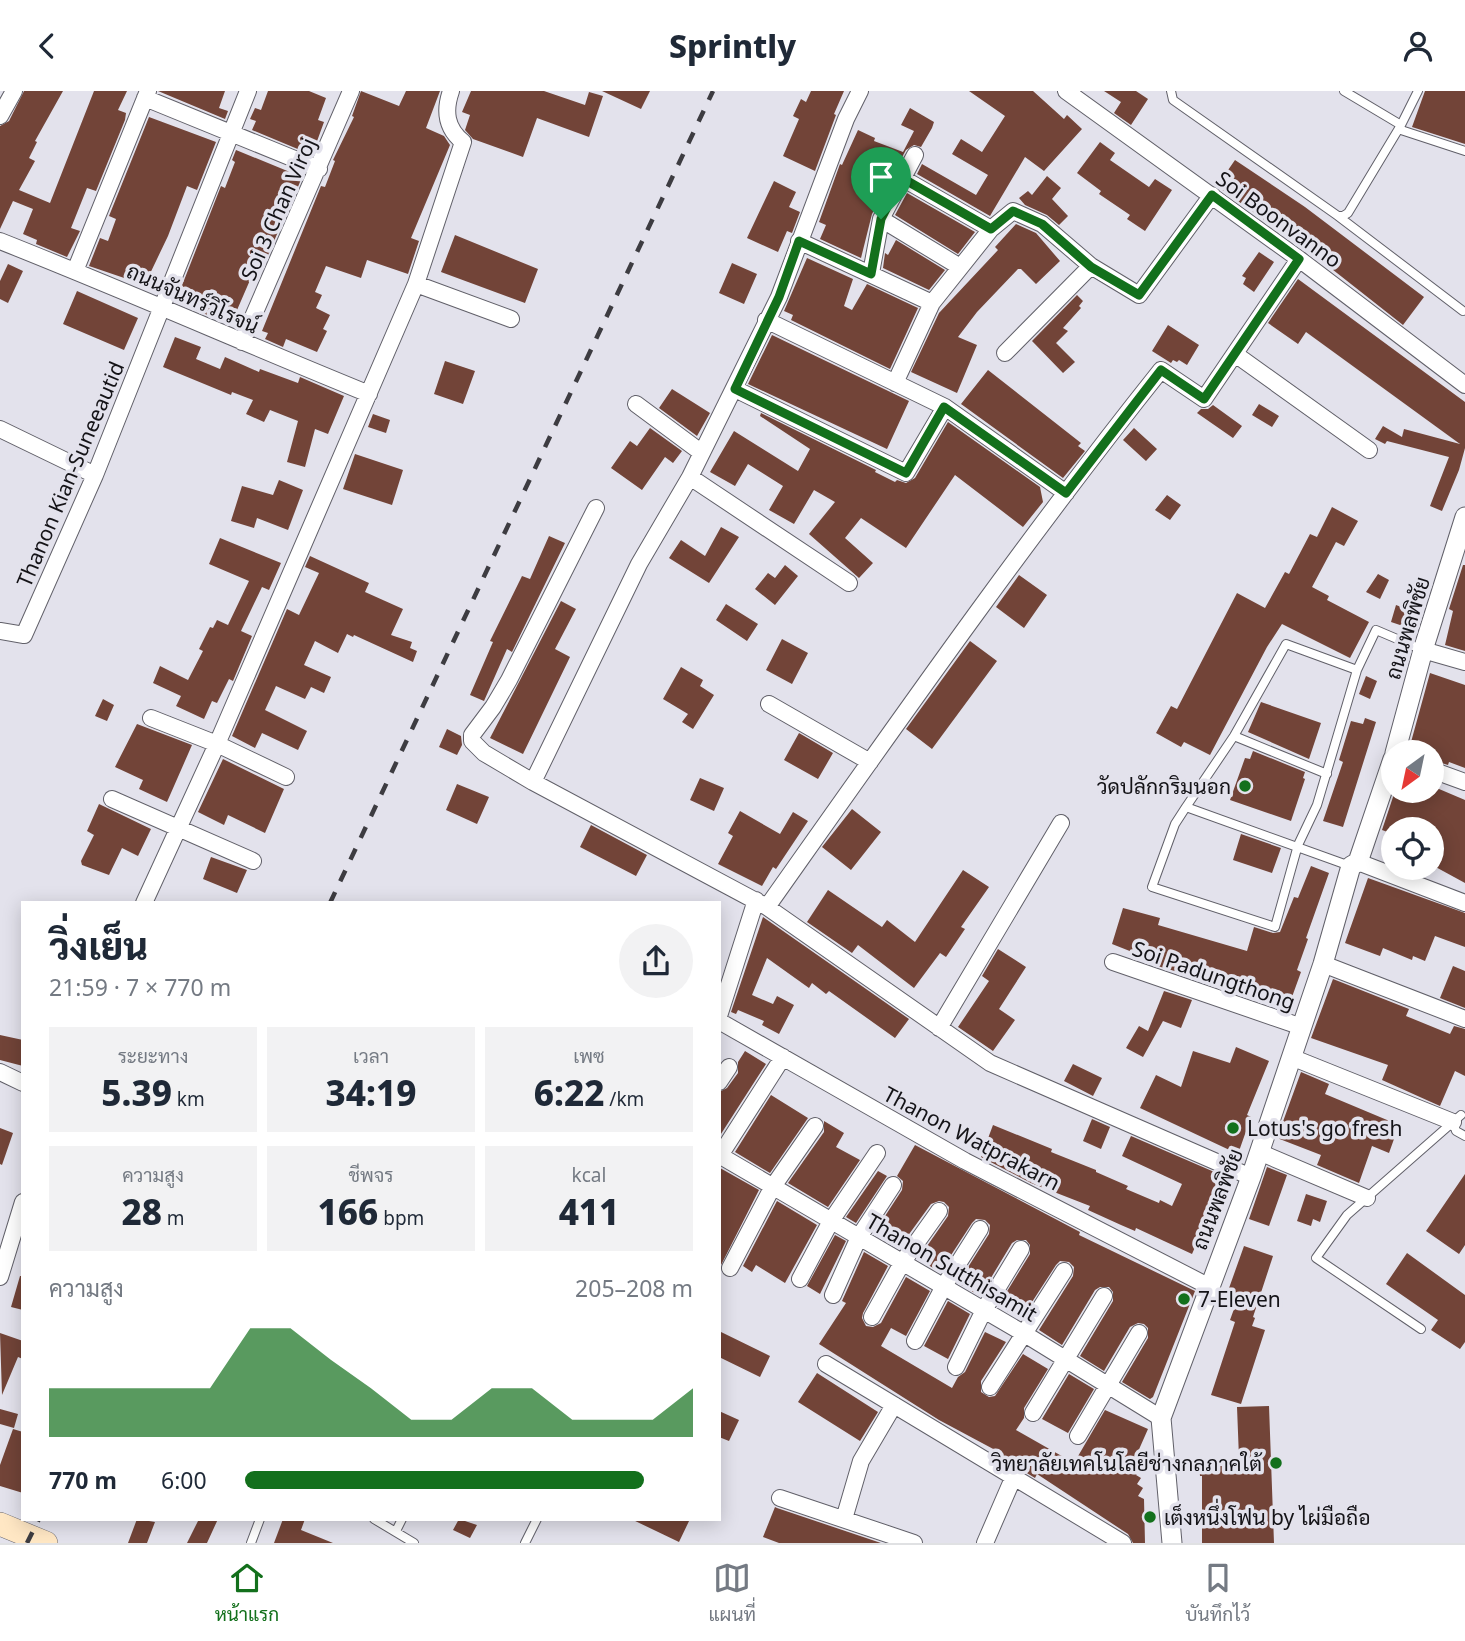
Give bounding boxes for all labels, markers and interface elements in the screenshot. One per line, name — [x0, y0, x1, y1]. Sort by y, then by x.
text: Sprintly — [669, 24, 796, 67]
icon: back — [28, 27, 66, 65]
icon: person — [1399, 27, 1437, 65]
street label: Soi 3 Chan Viroj — [234, 133, 322, 285]
pin — [851, 147, 911, 219]
icon: arrive — [862, 158, 900, 196]
street label: Soi Boonvanno — [1211, 164, 1347, 274]
street label: ถนนจันทร์วิโรจน์ — [122, 256, 264, 340]
street label: Thanon Kian-Suneeautid — [10, 357, 130, 591]
street label: ถนนพลพิชัย — [1378, 573, 1436, 683]
north arrow — [1381, 740, 1444, 803]
map controls — [1381, 740, 1444, 880]
place label: วัดปลักกริมนอก — [1097, 772, 1231, 800]
marker: วัดปลักกริมนอก — [1237, 778, 1253, 794]
button: locate — [1381, 817, 1444, 880]
text: วิ่งเย็น — [49, 919, 148, 971]
button: share — [619, 924, 693, 998]
street label: Soi Padungthong — [1129, 934, 1299, 1016]
text: 21:59 · 7 × 770 m — [49, 971, 231, 1003]
text: ระยะทาง — [118, 1043, 188, 1069]
text: เวลา — [353, 1043, 389, 1069]
text: เพซ — [573, 1043, 605, 1069]
text: 5.39 — [101, 1069, 172, 1116]
text: 34:19 — [326, 1069, 416, 1116]
text: 6:22 — [534, 1069, 604, 1116]
street label: Thanon Watprakarn — [879, 1079, 1065, 1197]
text: km — [172, 1086, 205, 1112]
text: /km — [604, 1086, 644, 1112]
place label: Lotus's go fresh — [1247, 1114, 1402, 1142]
marker: Lotus's go fresh — [1225, 1120, 1241, 1136]
street label: ถนนพลพิชัย — [1185, 1144, 1249, 1254]
text: ความสูง — [122, 1162, 184, 1188]
text: ชีพจร — [349, 1162, 393, 1188]
text: kcal — [572, 1162, 606, 1188]
text: 28 — [121, 1188, 162, 1235]
text: 166 — [318, 1188, 378, 1235]
text: 411 — [559, 1188, 619, 1235]
text: m — [162, 1205, 185, 1231]
text: bpm — [378, 1205, 424, 1231]
street label: Thanon Sutthisamit — [861, 1207, 1043, 1328]
text: ความสูง — [49, 1272, 124, 1304]
text: 205–208 m — [575, 1272, 693, 1304]
place label: 7-Eleven — [1198, 1285, 1281, 1313]
marker: 7-Eleven — [1176, 1291, 1192, 1307]
place label: วิทยาลัยเทคโนโลยีช่างกลภาคใต้ — [991, 1449, 1263, 1477]
marker: วิทยาลัยเทคโนโลยีช่างกลภาคใต้ — [1268, 1455, 1284, 1471]
text: 770 m — [49, 1464, 117, 1496]
text: 6:00 — [161, 1464, 207, 1496]
place label: เต็งหนึ่งโฟน by ไผ่มือถือ — [1164, 1498, 1371, 1531]
marker: เต็งหนึ่งโฟน by ไผ่มือถือ — [1142, 1509, 1158, 1525]
tab: หน้าแรก — [215, 1559, 279, 1627]
tab: แผนที่ — [709, 1559, 756, 1627]
tab: บันทึกไว้ — [1185, 1559, 1250, 1627]

